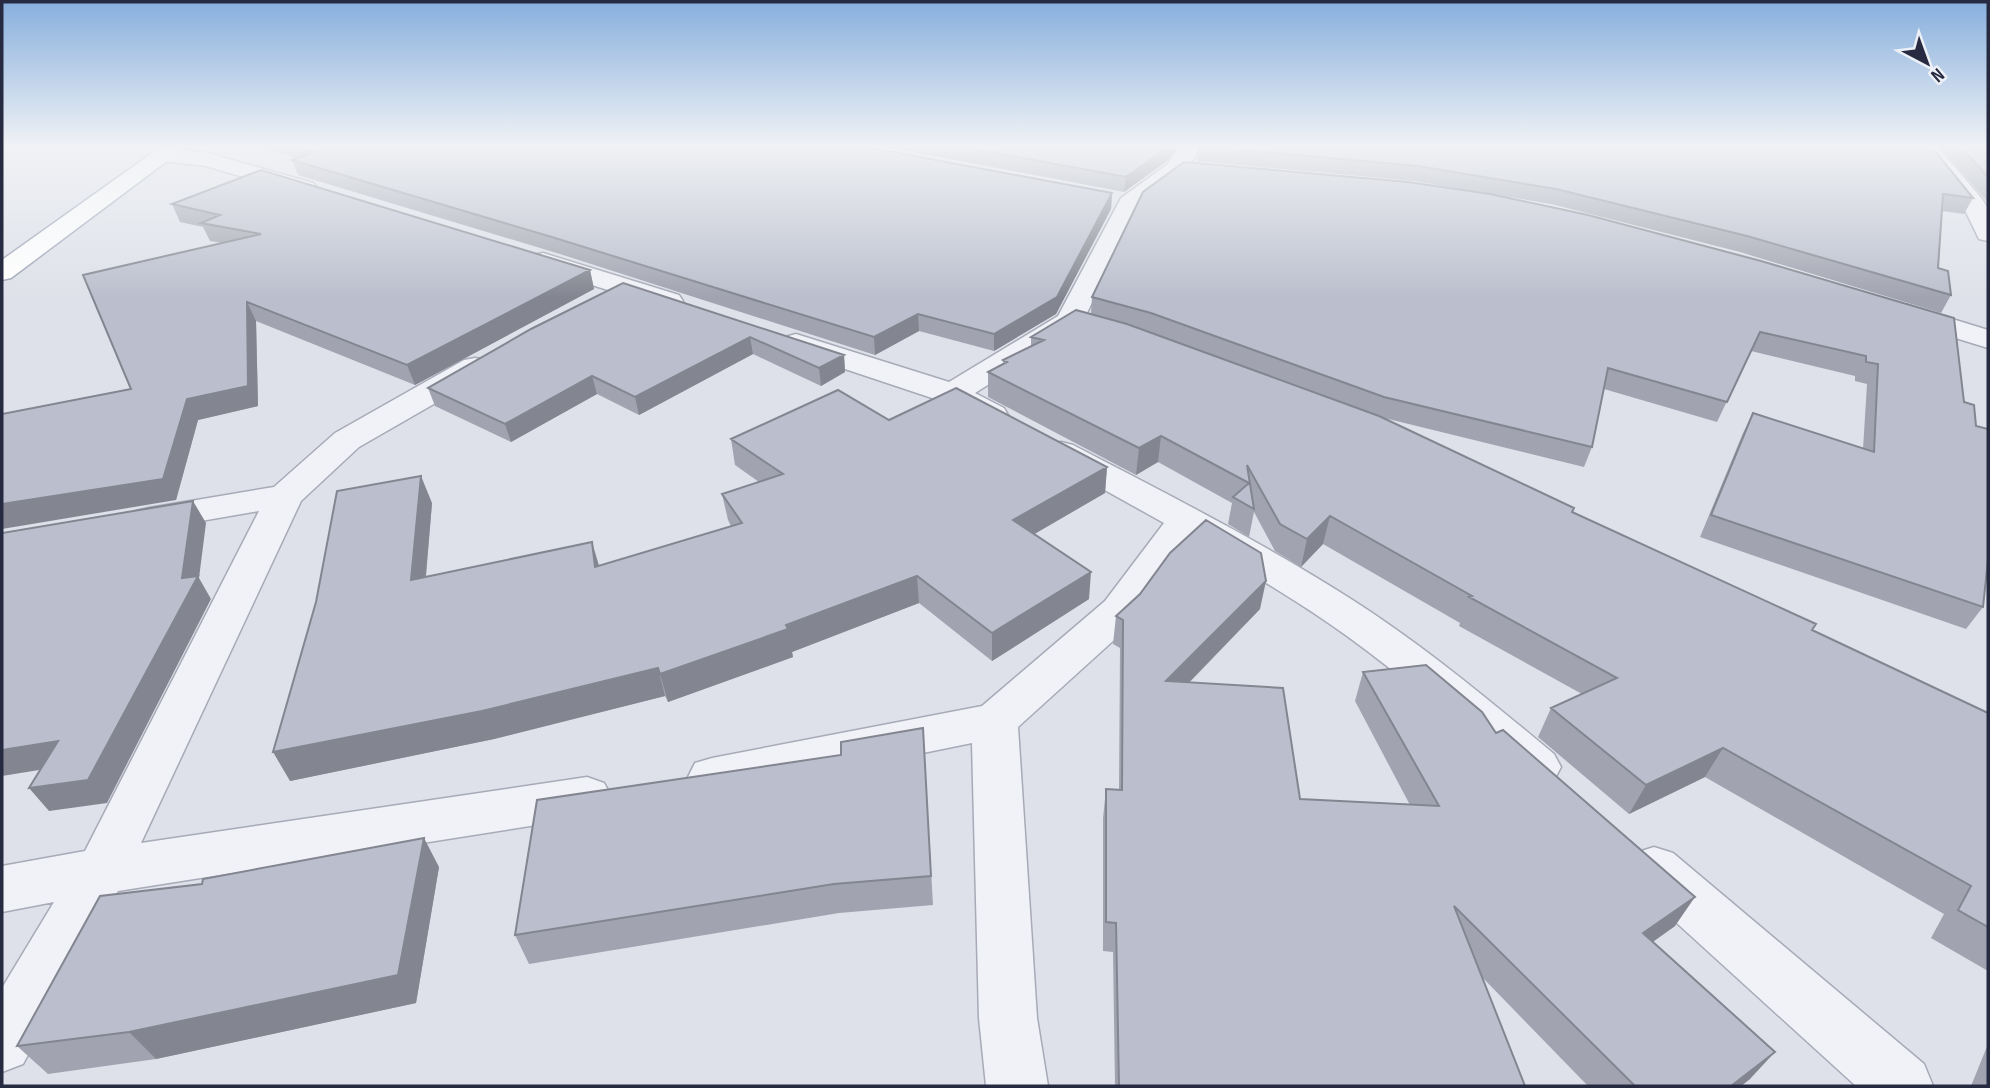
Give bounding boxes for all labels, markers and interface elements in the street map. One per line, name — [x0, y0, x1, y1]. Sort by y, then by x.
north arrow — [1892, 28, 1962, 98]
text: N — [1926, 63, 1949, 87]

